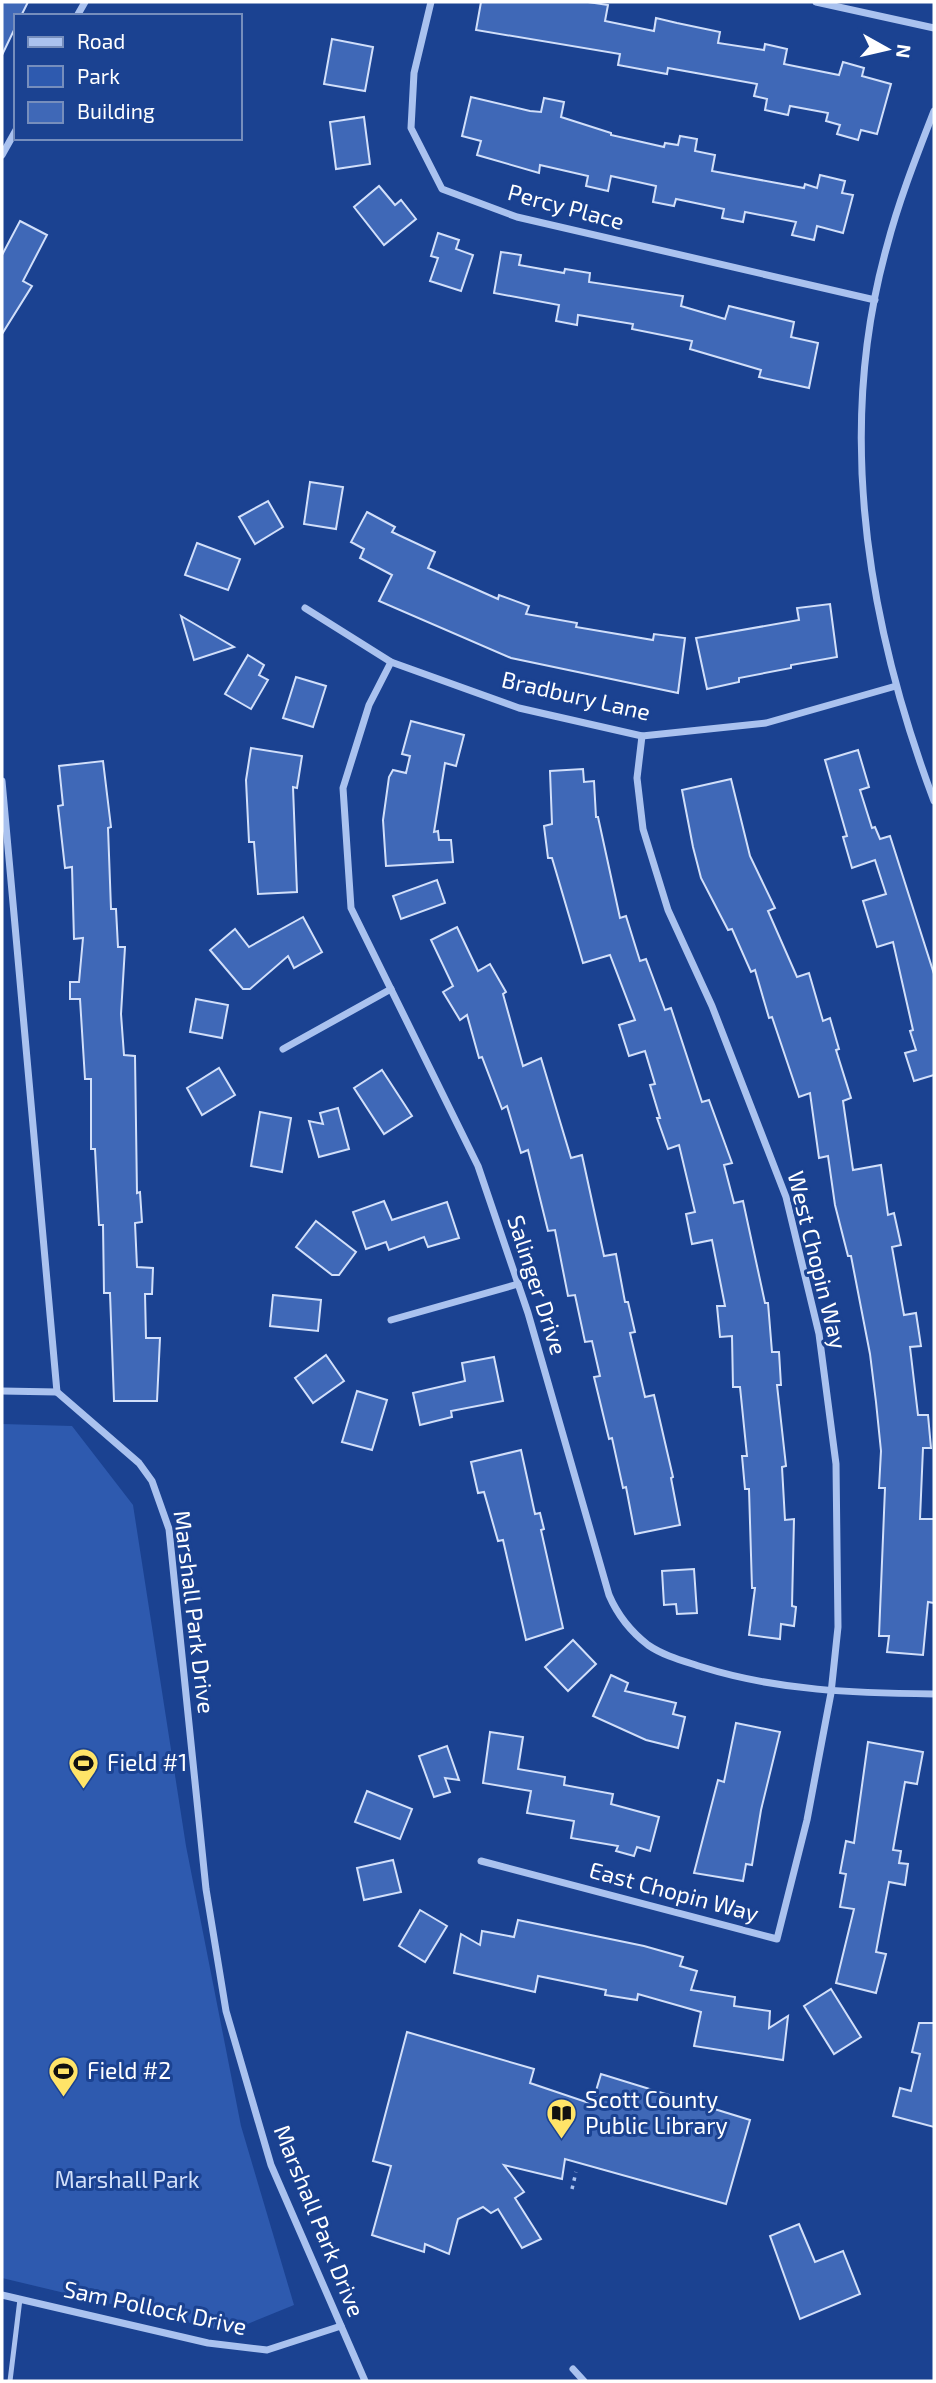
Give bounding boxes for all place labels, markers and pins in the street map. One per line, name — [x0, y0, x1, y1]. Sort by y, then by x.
sports icon: Field #1 — [67, 1746, 101, 1790]
place label: Field #1 — [107, 1748, 188, 1776]
sports icon: Field #2 — [47, 2054, 81, 2098]
place label: Field #2 — [87, 2056, 171, 2084]
place label: Scott County Public Library — [585, 2085, 728, 2139]
library icon: Scott County Public Library — [545, 2096, 579, 2140]

